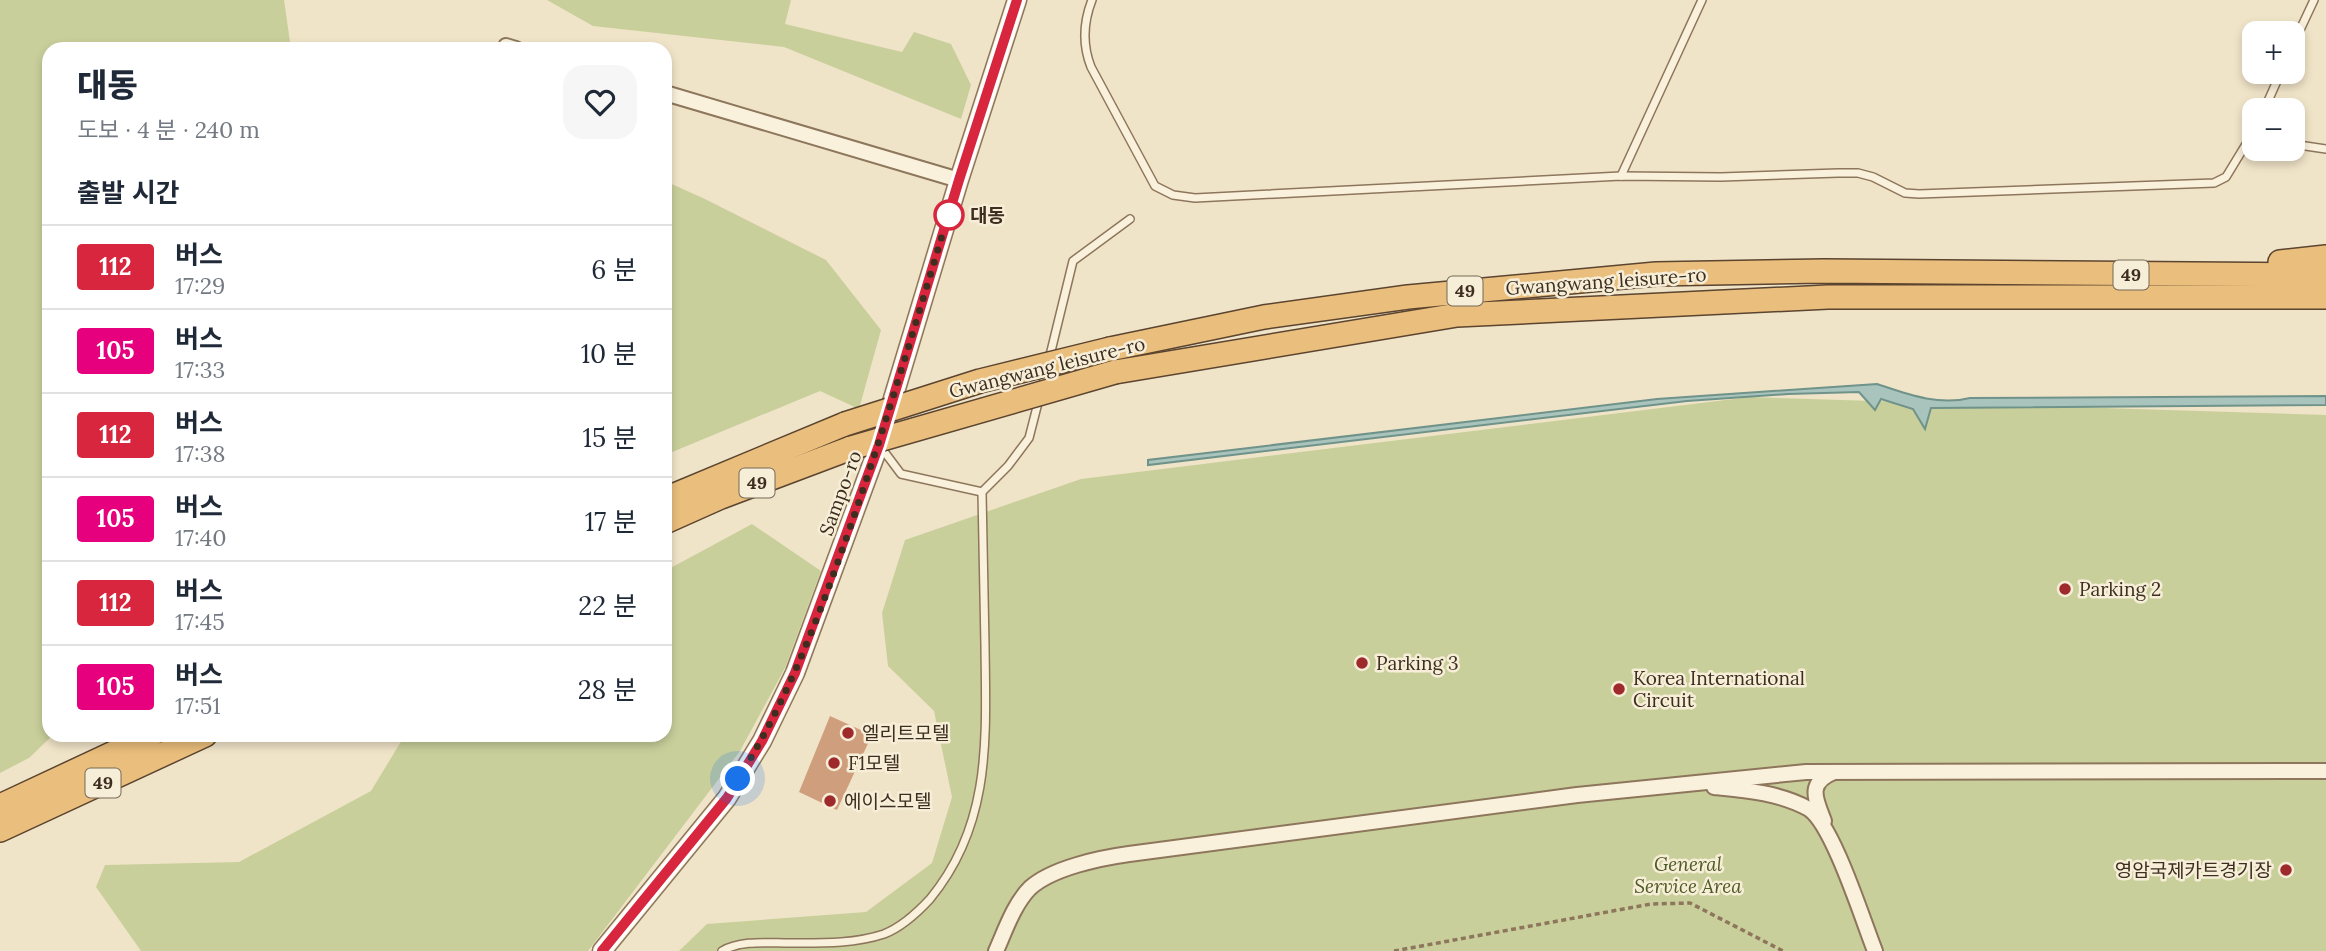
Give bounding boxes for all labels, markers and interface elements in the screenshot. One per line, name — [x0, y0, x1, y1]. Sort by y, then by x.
map controls — [2242, 21, 2305, 161]
button: + — [2242, 21, 2305, 84]
text: 대동 — [77, 64, 138, 106]
button: heart — [563, 65, 637, 139]
button: − — [2242, 98, 2305, 161]
text: 도보 · 4 분 · 240 m — [77, 115, 260, 144]
text: 출발 시간 — [77, 176, 180, 209]
marker: 대동 — [934, 200, 964, 230]
place label: 대동 — [970, 203, 1005, 227]
text: 버스 — [175, 238, 223, 271]
text: 112 — [99, 251, 132, 282]
text: 6 분 — [591, 253, 637, 286]
road number: 49 — [2114, 260, 2148, 290]
street label: Gwangwang leisure-ro — [1505, 262, 1707, 300]
text: 17:29 — [175, 271, 225, 300]
road number: 49 — [1448, 276, 1482, 306]
text: 버스 — [175, 322, 223, 355]
street label: Gwangwang leisure-ro — [946, 331, 1148, 403]
text: 105 — [97, 335, 134, 366]
text: 10 분 — [581, 337, 637, 370]
text: 17:33 — [175, 355, 225, 384]
text: 버스 — [175, 406, 223, 439]
text: 112 — [99, 419, 132, 450]
text: 15 분 — [583, 421, 637, 454]
text: 17:38 — [175, 439, 225, 468]
street label: Sampo-ro — [814, 447, 866, 539]
road number: 49 — [740, 468, 774, 498]
text: 버스 — [175, 490, 223, 523]
text: 105 — [97, 503, 134, 534]
text: 17 분 — [585, 505, 637, 538]
text: 17:40 — [175, 523, 226, 552]
text: 버스 — [175, 574, 223, 607]
place label: Parking 2 — [2079, 577, 2161, 601]
marker: Parking 2 — [2057, 581, 2073, 597]
text: 112 — [99, 587, 132, 618]
text: 22 분 — [578, 589, 637, 622]
text: 17:45 — [175, 607, 225, 636]
place label: Parking 3 — [1376, 651, 1459, 675]
marker: Parking 3 — [1354, 655, 1370, 671]
text: 버스 — [175, 658, 223, 691]
place label: Korea International Circuit — [1633, 666, 1805, 712]
text: 105 — [97, 671, 134, 702]
text: 28 분 — [578, 673, 637, 706]
marker: Korea International Circuit — [1611, 681, 1627, 697]
text: 17:51 — [175, 691, 221, 720]
place label: 엘리트모텔 — [862, 721, 949, 745]
marker: 엘리트모텔 — [840, 725, 856, 741]
place label: F1모텔 — [848, 751, 900, 775]
marker: F1모텔 — [826, 755, 842, 771]
your location — [720, 761, 755, 796]
road number: 49 — [86, 768, 120, 798]
place label: 에이스모텔 — [844, 789, 931, 813]
marker: 에이스모텔 — [822, 793, 838, 809]
park label: General Service Area — [1634, 852, 1742, 898]
place label: 영암국제카트경기장 — [2115, 858, 2272, 882]
marker: 영암국제카트경기장 — [2278, 862, 2294, 878]

